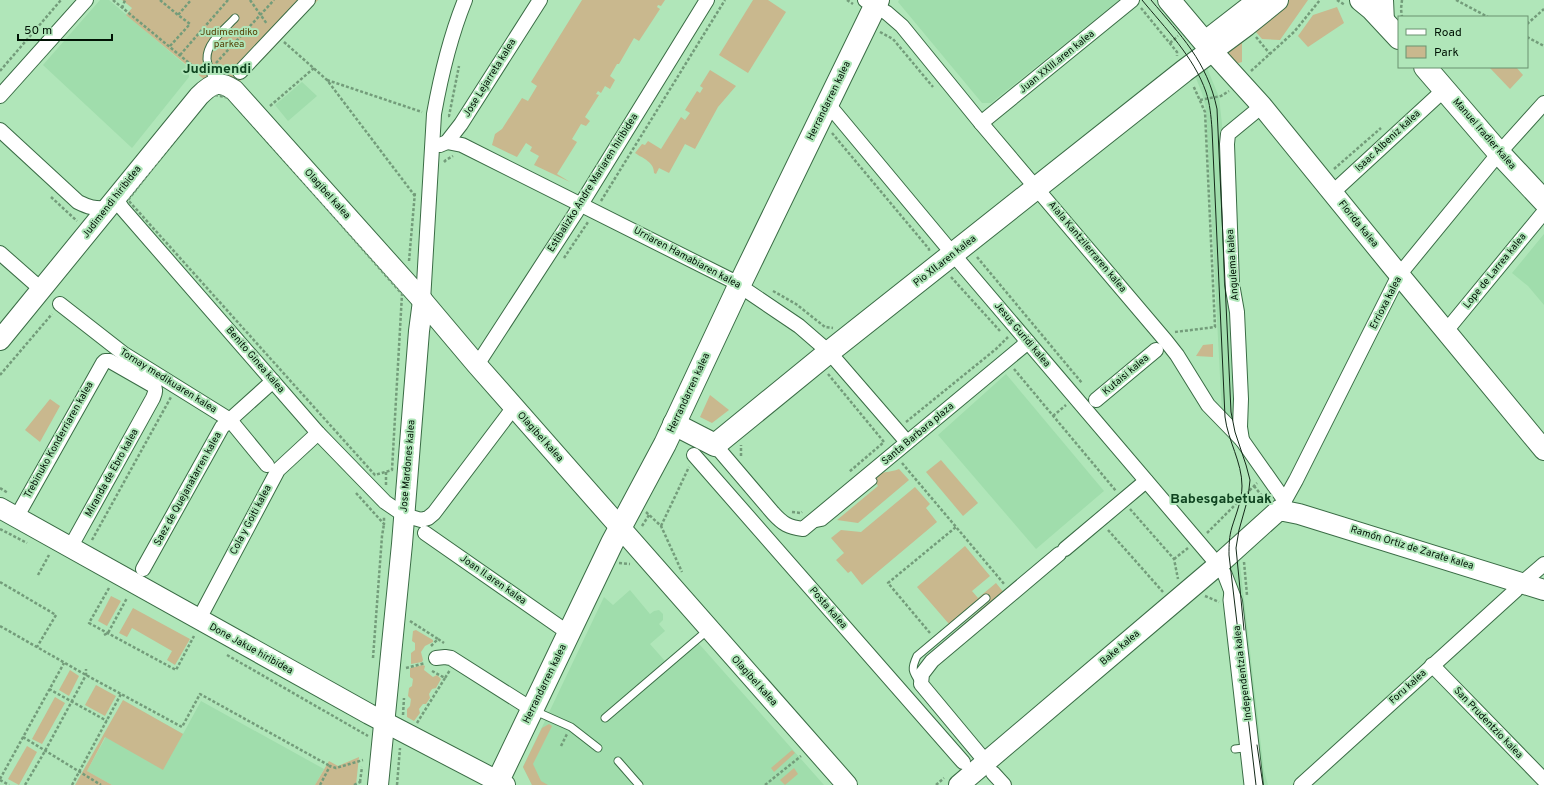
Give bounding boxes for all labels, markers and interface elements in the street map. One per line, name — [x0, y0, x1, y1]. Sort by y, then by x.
scale bar — [18, 16, 112, 42]
legend — [1398, 16, 1528, 68]
text: 50 m — [24, 23, 52, 39]
text: Road — [1434, 25, 1462, 41]
park label: Judimendiko parkea — [200, 26, 258, 51]
street label: Juan XXIII.aren kalea — [1017, 28, 1097, 96]
street label: Jose Lejarreta kalea — [461, 36, 519, 120]
text: Park — [1434, 45, 1459, 61]
street label: Herrandarren kalea — [804, 59, 854, 143]
district label: Judimendi — [183, 61, 251, 78]
street label: Manuel Iradier kalea — [1450, 96, 1518, 172]
street label: Isaac Albeniz kalea — [1353, 107, 1423, 175]
street label: Estibalizko Andre Mariaren hiribidea — [545, 111, 641, 255]
street label: Judimendi hiribidea — [80, 163, 144, 241]
street label: Olagibel kalea — [301, 166, 353, 222]
street label: Florida kalea — [1335, 198, 1381, 250]
street label: Aiala Kantzilerraren kalea — [1045, 199, 1129, 295]
street label: Urriaren Hamabiaren kalea — [631, 224, 743, 292]
street label: Angulema kalea — [1224, 229, 1242, 301]
street label: Lope de Larrea kalea — [1461, 231, 1529, 311]
street label: Pio XII.aren kalea — [911, 232, 979, 290]
street label: Errioxa kalea — [1367, 274, 1405, 332]
street label: Jesus Guridi kalea — [991, 300, 1053, 370]
street label: Benito Ginea kalea — [223, 324, 287, 396]
street label: Tornay medikuaren kalea — [117, 346, 219, 416]
street label: Herrandarren kalea — [665, 351, 713, 435]
street label: Kutaisi kalea — [1100, 352, 1152, 398]
street label: Trebinuko Konderriaren kalea — [21, 379, 97, 501]
street label: Santa Barbara plaza — [879, 400, 957, 468]
street label: Olagibel kalea — [514, 409, 566, 465]
street label: Jose Mardones kalea — [397, 419, 419, 513]
street label: Miranda de Ebro kalea — [82, 427, 142, 519]
street label: Saez de Quejanatarren kalea — [151, 430, 225, 548]
street label: Cola y Goiti kalea — [227, 483, 275, 557]
district label: Babesgabetuak — [1170, 491, 1272, 508]
street label: Ramón Ortiz de Zarate kalea — [1349, 523, 1475, 573]
street label: Joan II.aren kalea — [457, 552, 529, 608]
street label: Posta kalea — [806, 584, 850, 632]
street label: Done Jakue hiribidea — [207, 621, 295, 677]
street label: Independentzia kalea — [1231, 625, 1255, 721]
street label: Bake kalea — [1097, 628, 1143, 668]
street label: Herrandarren kalea — [520, 642, 570, 726]
street label: Olagibel kalea — [728, 653, 780, 709]
street label: Foru kalea — [1387, 667, 1429, 707]
street label: San Prudentzio kalea — [1451, 685, 1525, 761]

